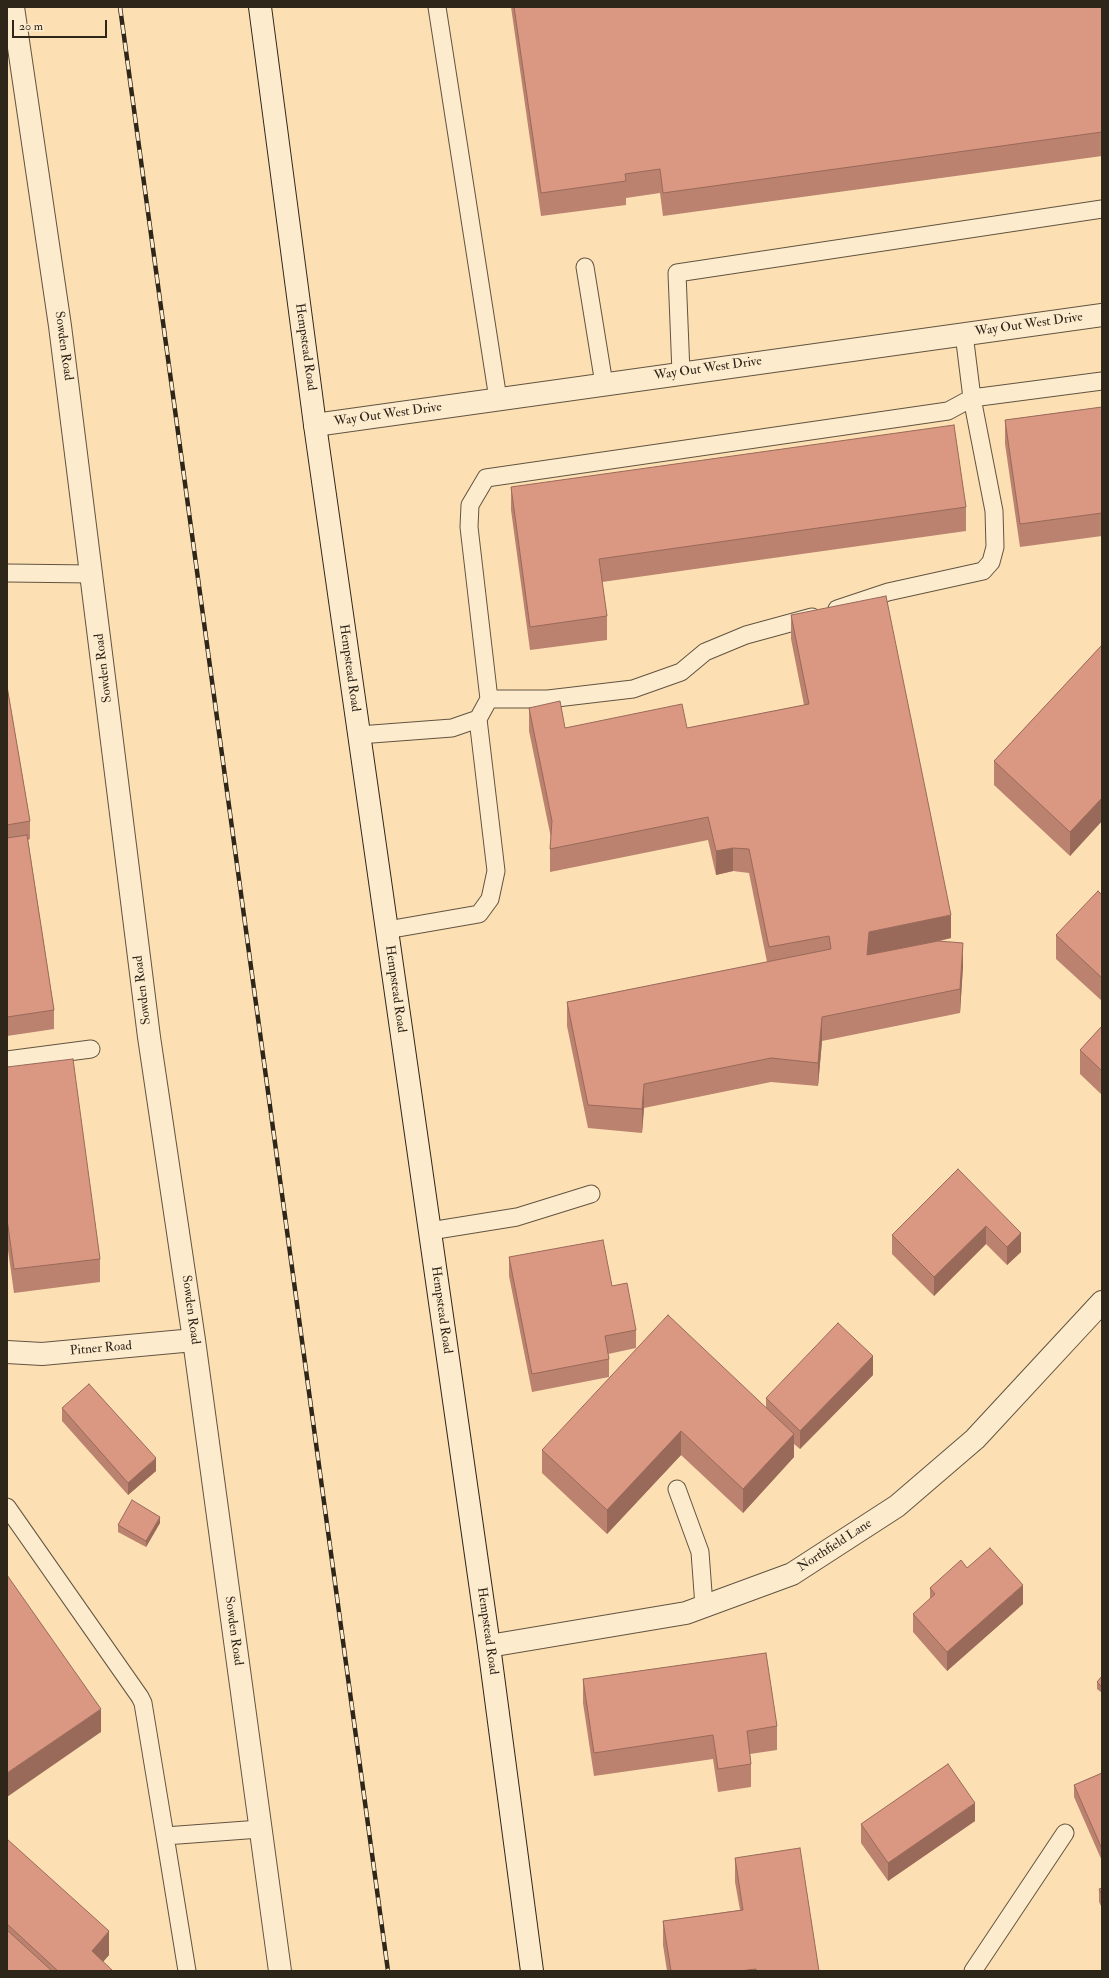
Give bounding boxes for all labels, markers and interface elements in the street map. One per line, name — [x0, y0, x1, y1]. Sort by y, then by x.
scale bar — [14, 12, 109, 38]
text: 20 m — [19, 19, 43, 34]
street label: Hempstead Road — [291, 302, 319, 392]
street label: Sowden Road — [50, 310, 76, 382]
street label: Way Out West Drive — [974, 310, 1084, 340]
street label: Way Out West Drive — [653, 354, 763, 384]
street label: Way Out West Drive — [333, 400, 443, 430]
street label: Hempstead Road — [335, 623, 363, 713]
street label: Sowden Road — [92, 632, 116, 704]
street label: Hempstead Road — [381, 944, 409, 1034]
street label: Sowden Road — [131, 954, 155, 1026]
street label: Hempstead Road — [427, 1265, 455, 1355]
street label: Sowden Road — [177, 1274, 203, 1346]
street label: Pitner Road — [69, 1339, 133, 1359]
street label: Northfield Lane — [795, 1516, 875, 1576]
street label: Hempstead Road — [473, 1586, 501, 1676]
street label: Sowden Road — [220, 1595, 246, 1667]

